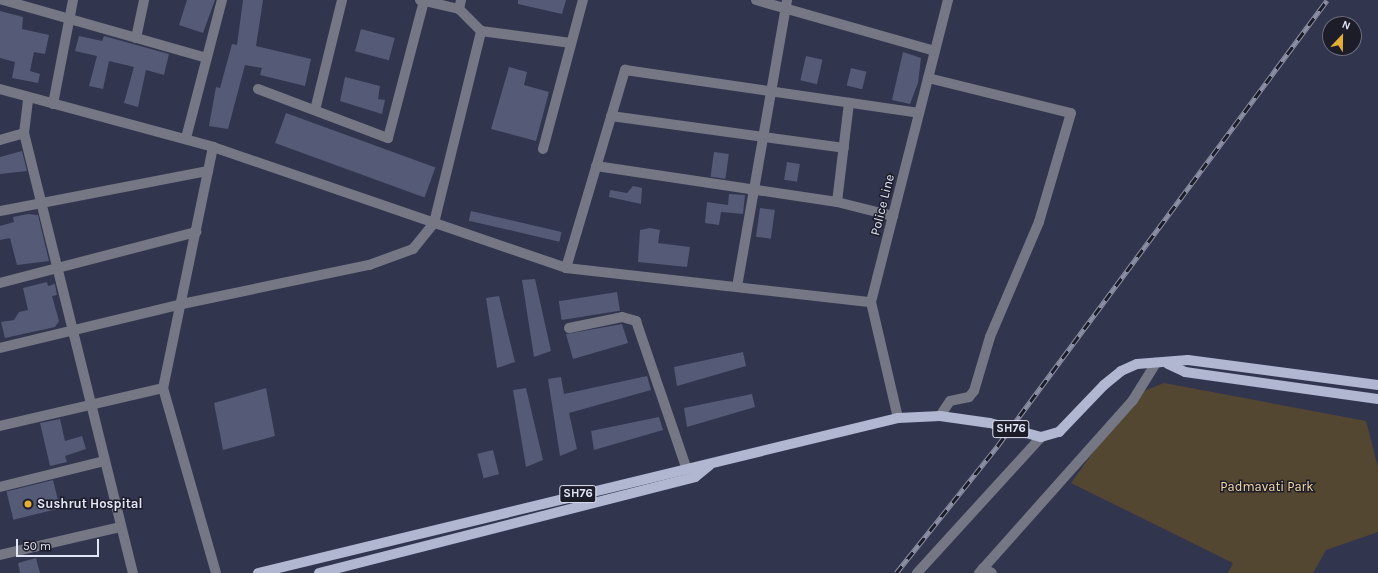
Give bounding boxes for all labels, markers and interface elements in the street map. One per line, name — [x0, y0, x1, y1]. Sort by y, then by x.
north arrow — [1322, 16, 1362, 56]
text: N — [1340, 18, 1352, 33]
street label: Police Line — [868, 173, 898, 237]
road number: SH76 — [992, 419, 1030, 439]
park label: Padmavati Park — [1220, 479, 1314, 495]
road number: SH76 — [559, 484, 597, 504]
place label: Sushrut Hospital — [37, 496, 142, 512]
marker: Sushrut Hospital — [22, 498, 34, 510]
scale bar — [18, 531, 101, 557]
text: 50 m — [23, 539, 51, 553]

